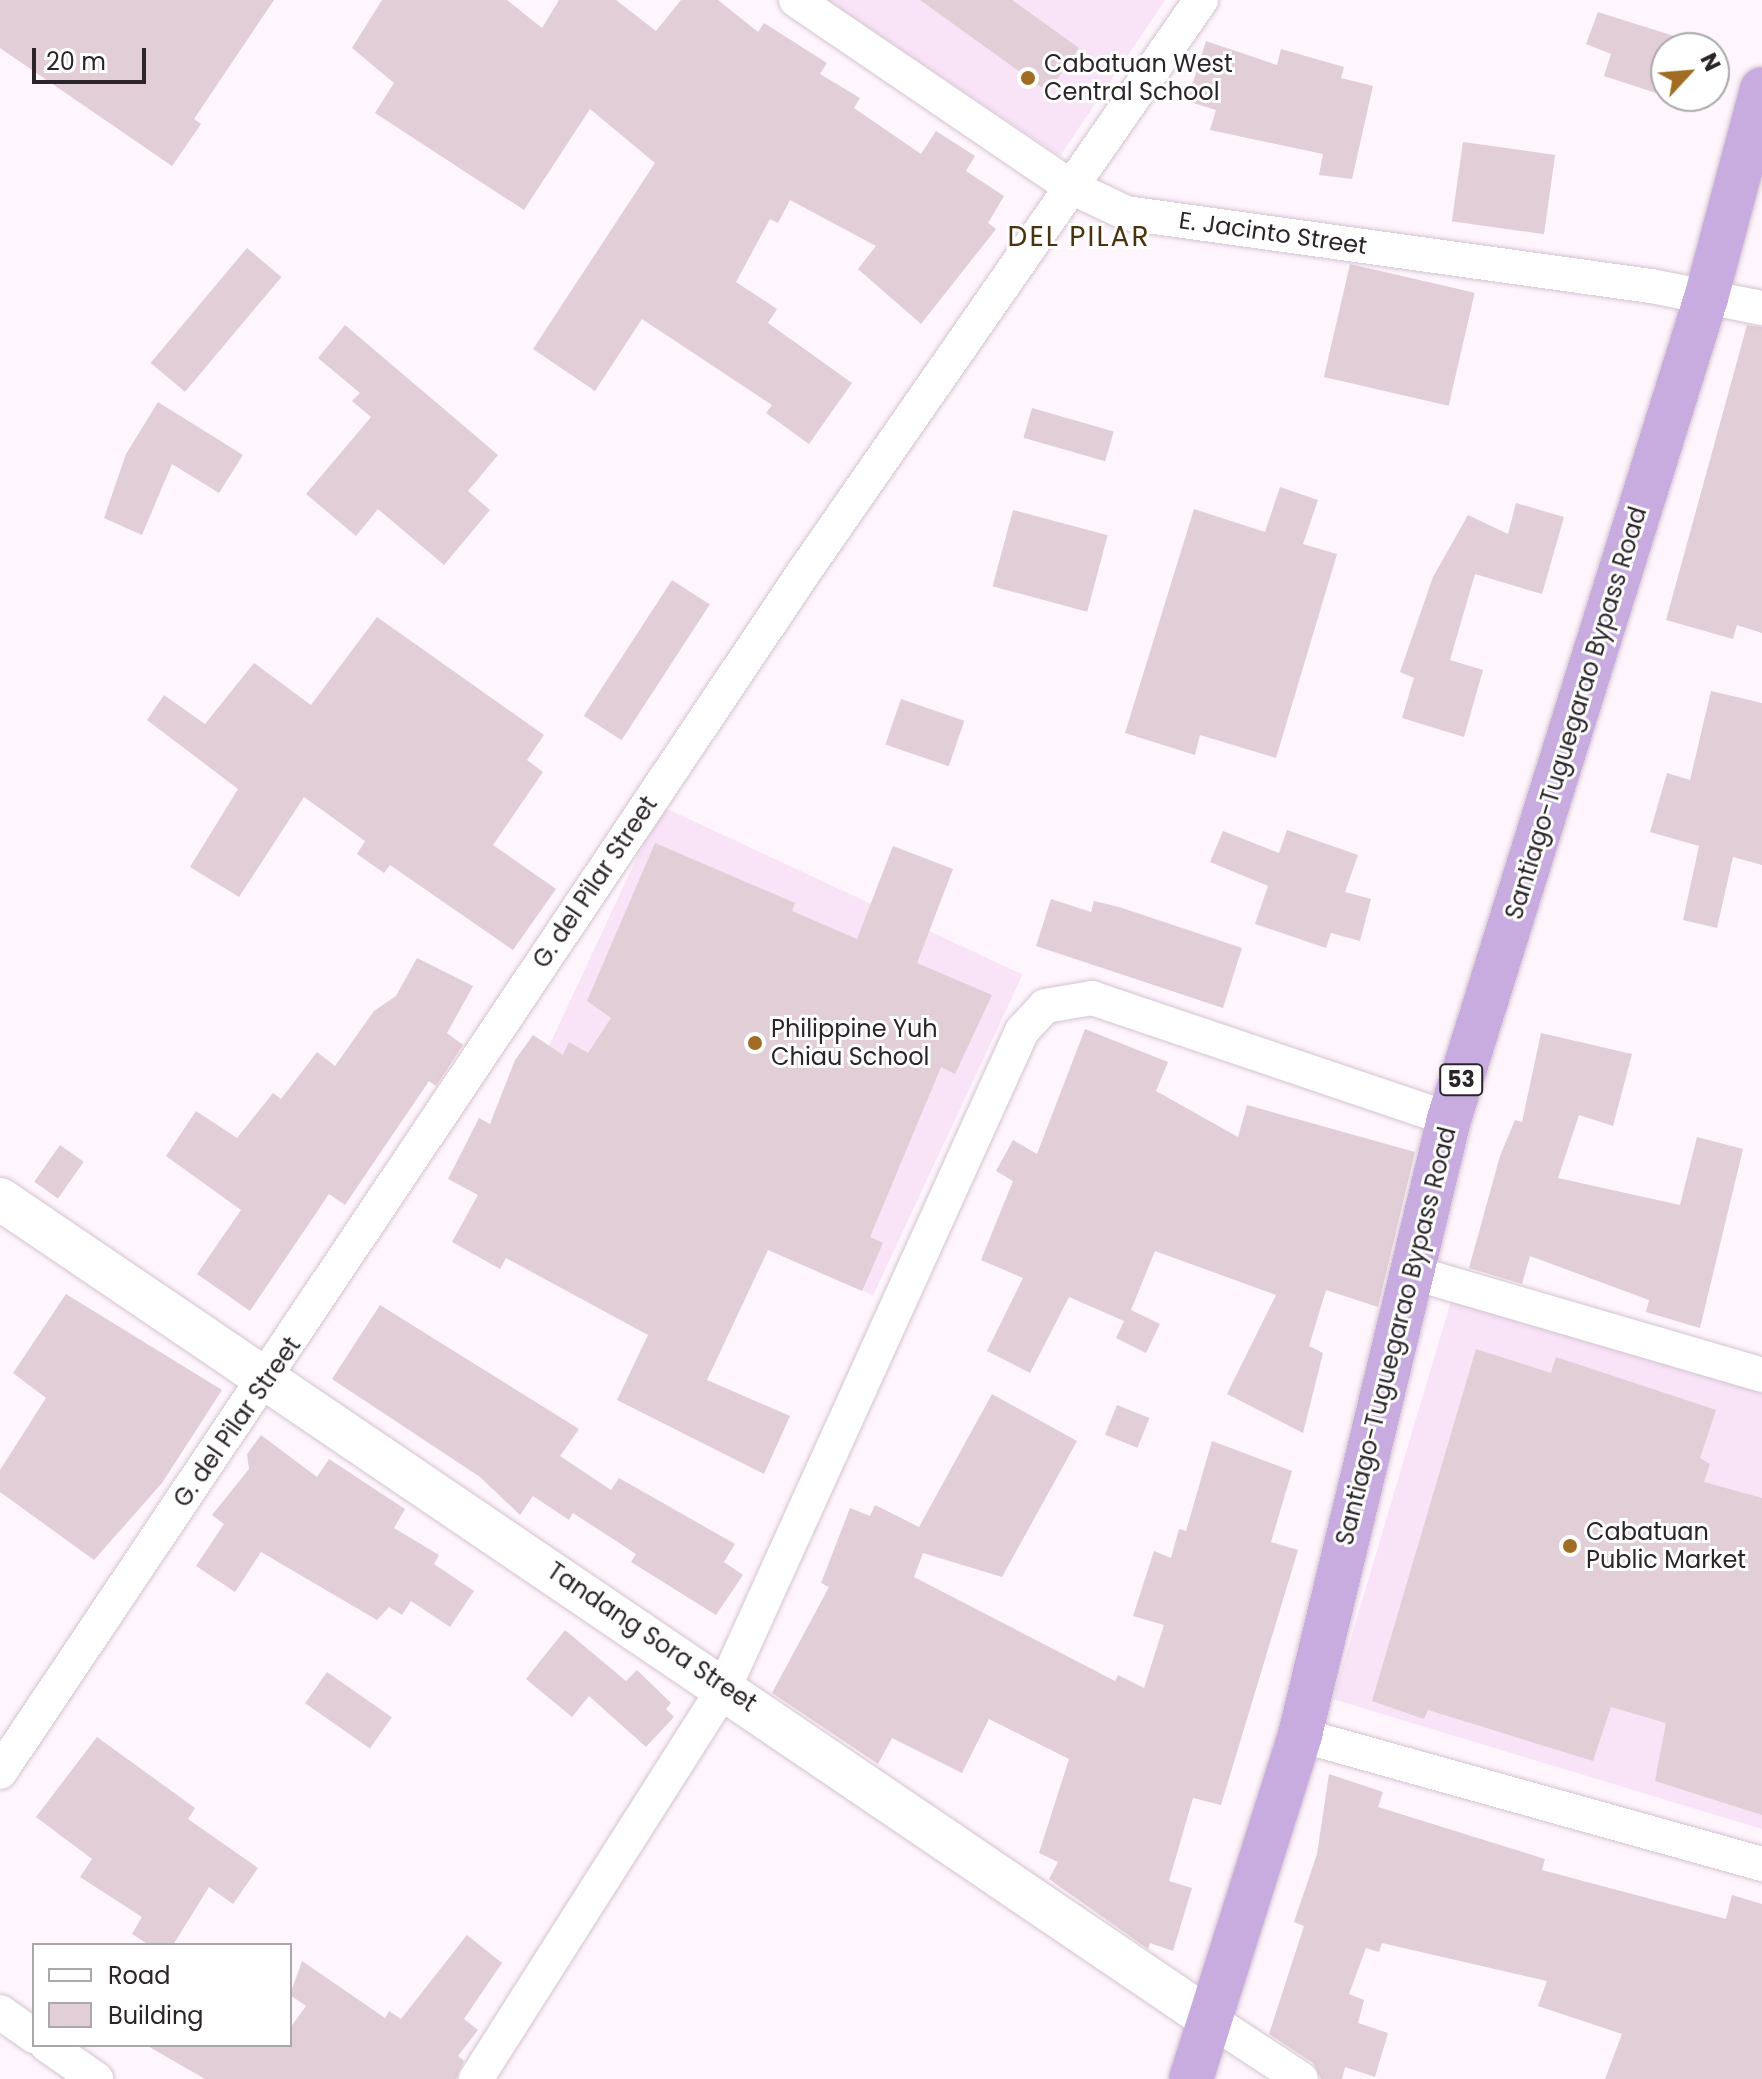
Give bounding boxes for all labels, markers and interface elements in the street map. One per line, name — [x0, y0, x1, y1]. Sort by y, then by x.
scale bar — [36, 32, 150, 82]
north arrow — [1650, 32, 1730, 112]
text: 20 m — [46, 45, 106, 78]
text: N — [1693, 48, 1728, 76]
place label: Cabatuan West Central School — [1044, 50, 1233, 106]
marker: Cabatuan West Central School — [1019, 69, 1037, 87]
street label: E. Jacinto Street — [1177, 206, 1369, 260]
district label: DEL PILAR — [1008, 220, 1150, 254]
street label: Santiago-Tuguegarao Bypass Road — [1499, 503, 1653, 923]
street label: G. del Pilar Street — [527, 791, 663, 973]
place label: Philippine Yuh Chiau School — [771, 1015, 938, 1071]
marker: Philippine Yuh Chiau School — [746, 1034, 764, 1052]
road number: 53 — [1439, 1062, 1483, 1098]
street label: Santiago-Tuguegarao Bypass Road — [1330, 1124, 1462, 1548]
street label: G. del Pilar Street — [168, 1331, 306, 1513]
place label: Cabatuan Public Market — [1586, 1518, 1746, 1574]
marker: Cabatuan Public Market — [1561, 1537, 1579, 1555]
street label: Tandang Sora Street — [542, 1556, 762, 1718]
legend — [32, 1943, 292, 2047]
text: Road — [108, 1959, 170, 1992]
text: Building — [108, 1999, 204, 2032]

